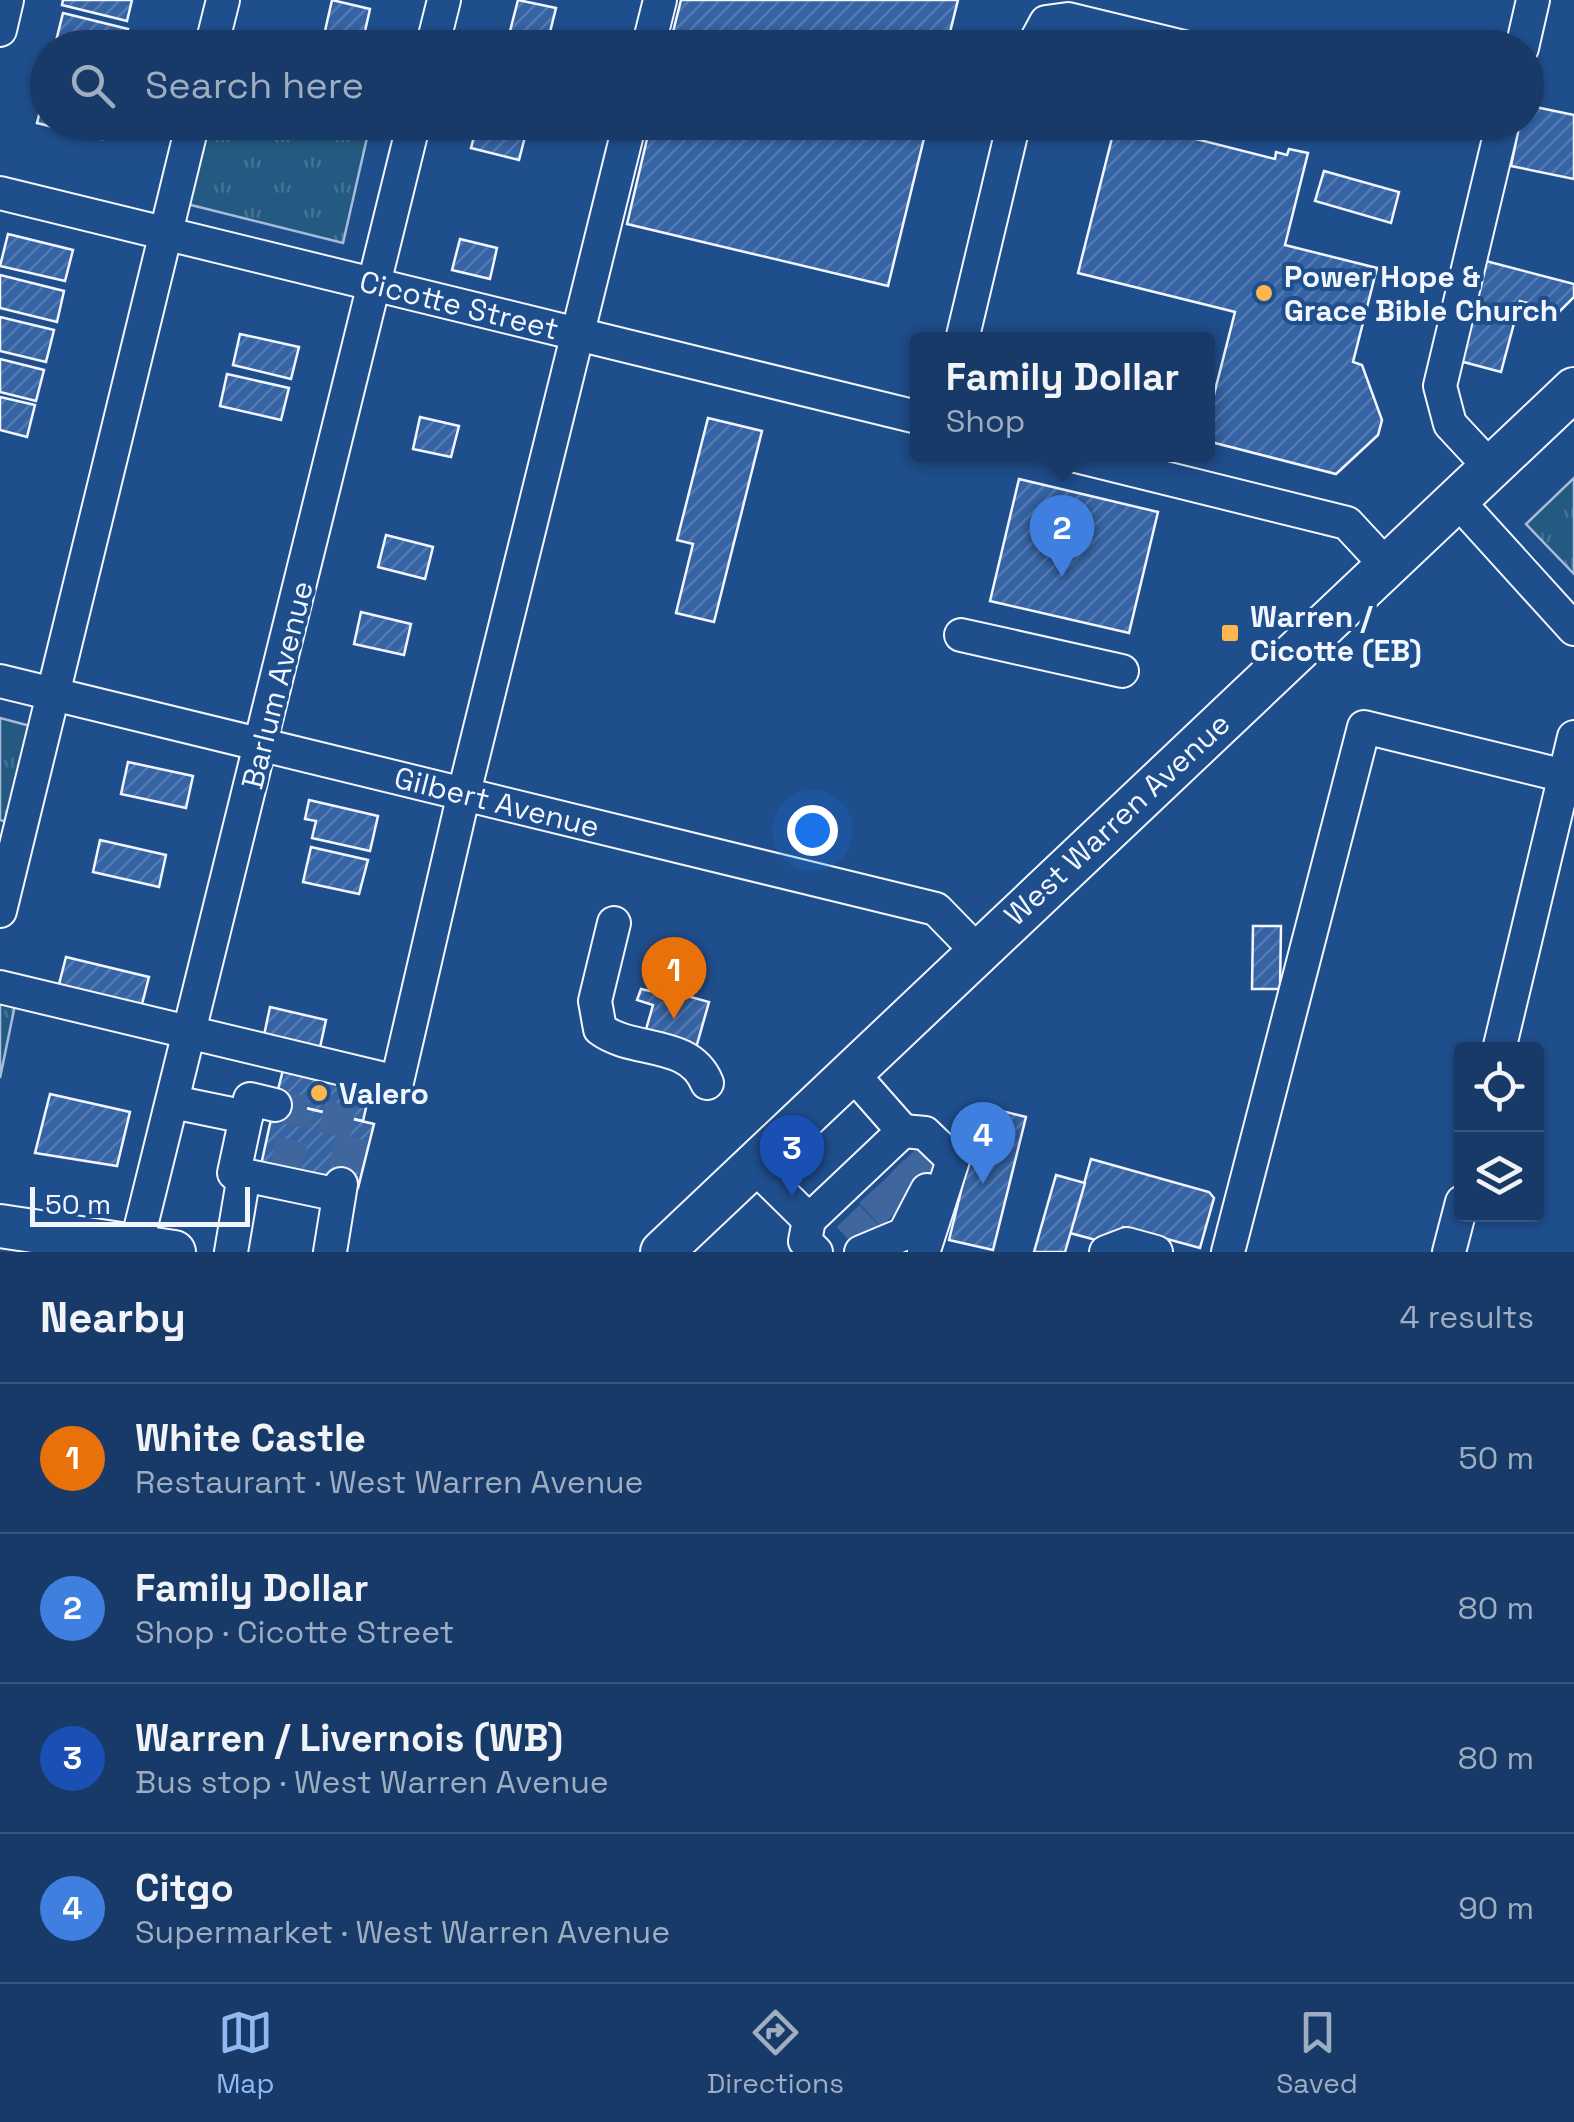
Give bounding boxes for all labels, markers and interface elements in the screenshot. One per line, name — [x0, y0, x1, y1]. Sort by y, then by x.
search box — [30, 30, 1544, 140]
icon: search — [65, 58, 120, 113]
text: Search here — [145, 61, 364, 109]
place label: Power Hope & Grace Bible Church — [1284, 257, 1558, 330]
street label: Cicotte Street — [355, 261, 563, 349]
marker: Power Hope & Grace Bible Church — [1253, 282, 1275, 304]
popup — [910, 332, 1215, 462]
text: Family Dollar — [946, 353, 1179, 401]
text: Shop — [946, 401, 1025, 441]
pin: 2 — [1030, 494, 1094, 577]
street label: Barlum Avenue — [232, 577, 322, 793]
place label: Warren / Cicotte (EB) — [1250, 597, 1422, 670]
marker: Warren / Cicotte (EB) — [1219, 622, 1241, 644]
street label: West Warren Avenue — [996, 704, 1238, 934]
street label: Gilbert Avenue — [390, 758, 604, 846]
your location — [787, 805, 838, 856]
pin: 1 — [642, 936, 706, 1019]
map controls — [1454, 1042, 1544, 1222]
button: locate — [1454, 1042, 1544, 1132]
place label: Valero — [339, 1074, 429, 1113]
marker: Valero — [308, 1082, 330, 1104]
pin: 4 — [950, 1102, 1016, 1184]
pin: 3 — [760, 1114, 824, 1197]
button: layers — [1454, 1132, 1544, 1222]
scale bar — [30, 1182, 250, 1226]
text: 50 m — [45, 1186, 111, 1222]
text: Nearby — [40, 1291, 186, 1344]
text: 4 results — [1399, 1297, 1534, 1337]
text: White Castle — [135, 1414, 366, 1462]
text: 1 — [65, 1438, 80, 1478]
text: 50 m — [1459, 1438, 1534, 1478]
text: Restaurant · West Warren Avenue — [135, 1462, 644, 1502]
text: Family Dollar — [135, 1564, 368, 1612]
text: 2 — [63, 1588, 82, 1628]
text: 80 m — [1458, 1588, 1534, 1628]
text: Shop · Cicotte Street — [135, 1612, 454, 1652]
text: Warren / Livernois (WB) — [135, 1714, 563, 1762]
text: 3 — [63, 1738, 82, 1778]
text: 80 m — [1458, 1738, 1534, 1778]
text: Bus stop · West Warren Avenue — [135, 1762, 609, 1802]
text: Citgo — [135, 1864, 234, 1912]
text: 4 — [62, 1888, 83, 1928]
text: 90 m — [1458, 1888, 1534, 1928]
text: Supermarket · West Warren Avenue — [135, 1912, 670, 1952]
tab: Map — [216, 2005, 274, 2101]
tab: Directions — [707, 2005, 844, 2101]
tab: Saved — [1276, 2005, 1358, 2101]

